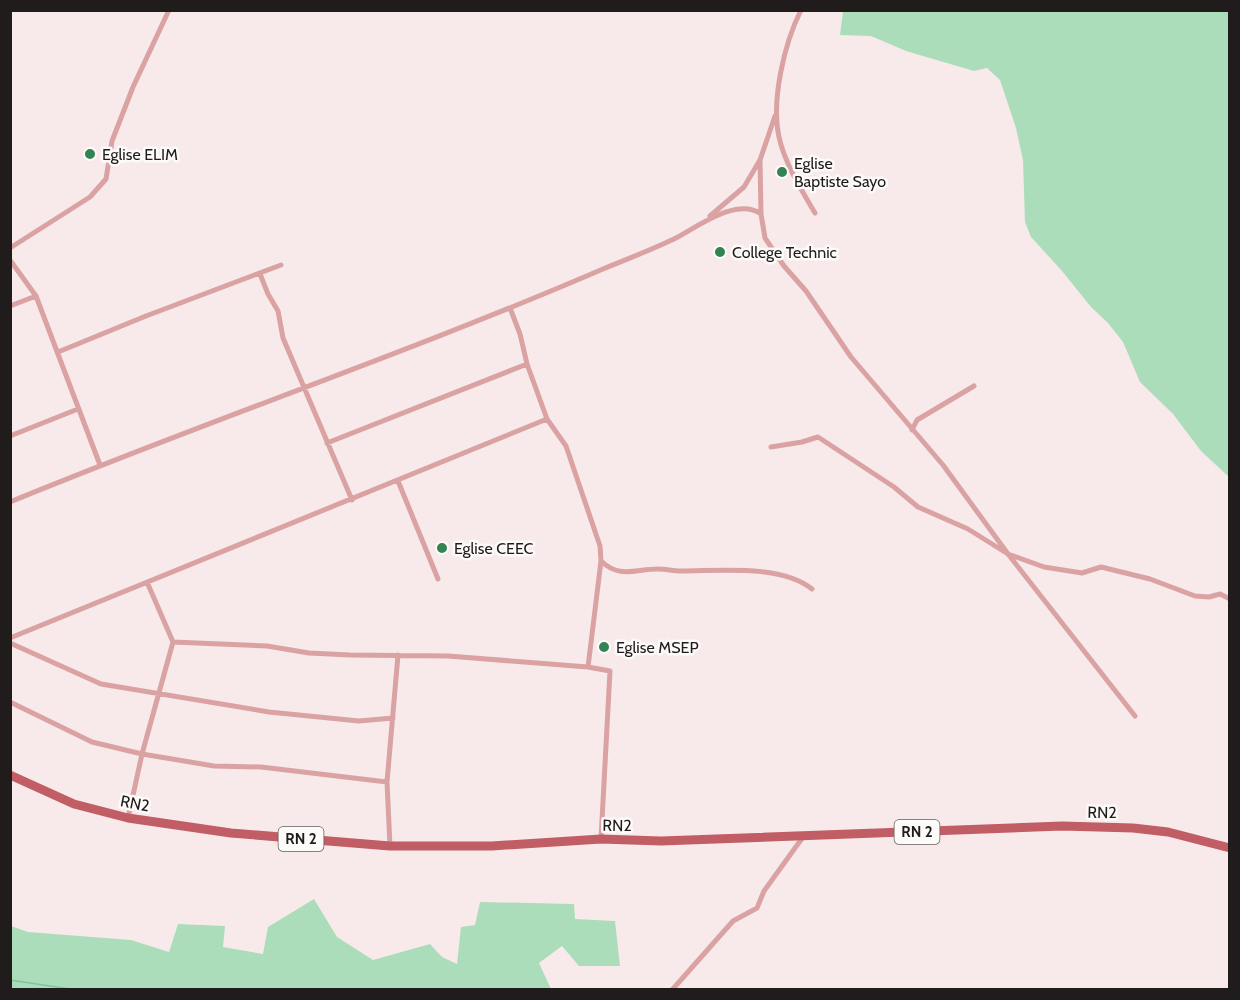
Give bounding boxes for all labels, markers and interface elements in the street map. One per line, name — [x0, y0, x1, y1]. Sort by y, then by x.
place label: Eglise ELIM — [102, 145, 178, 164]
marker: Eglise ELIM — [83, 147, 97, 161]
place label: Eglise Baptiste Sayo — [794, 154, 886, 191]
marker: Eglise Baptiste Sayo — [775, 165, 789, 179]
place label: College Technic — [732, 243, 837, 262]
marker: College Technic — [713, 245, 727, 259]
place label: Eglise CEEC — [454, 539, 534, 558]
marker: Eglise CEEC — [435, 541, 449, 555]
place label: Eglise MSEP — [616, 638, 699, 657]
marker: Eglise MSEP — [597, 640, 611, 654]
street label: RN2 — [119, 791, 151, 816]
street label: RN2 — [1087, 803, 1117, 822]
street label: RN2 — [602, 816, 632, 835]
road number: RN 2 — [894, 820, 940, 844]
road number: RN 2 — [278, 827, 324, 851]

